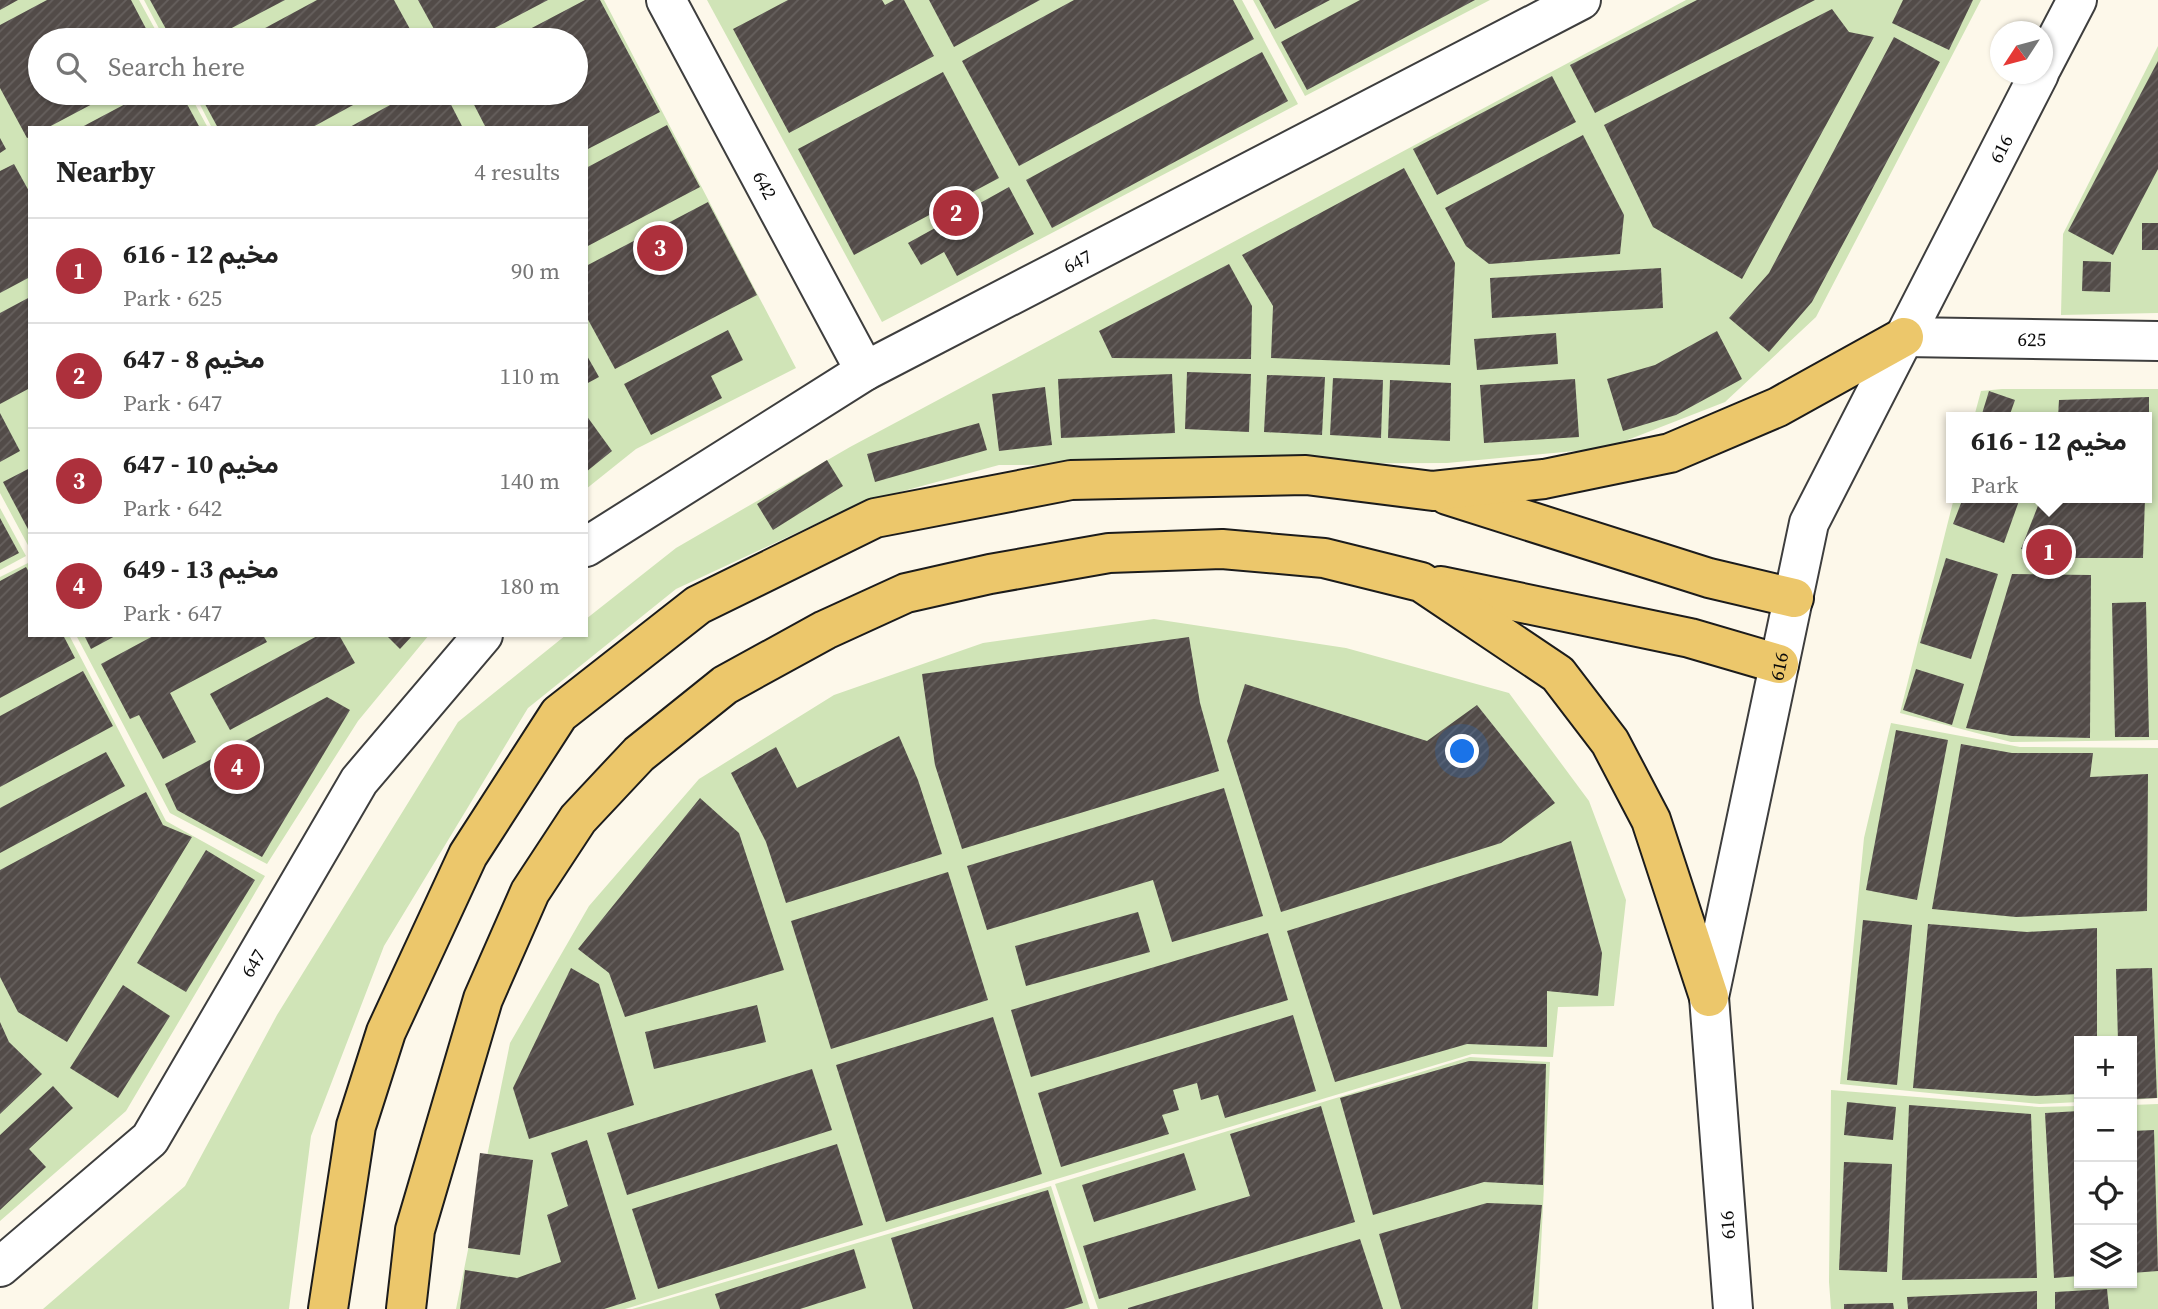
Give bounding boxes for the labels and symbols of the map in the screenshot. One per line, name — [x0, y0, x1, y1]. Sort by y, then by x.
north arrow — [1990, 21, 2053, 84]
street label: 616 — [1983, 130, 2019, 167]
street label: 642 — [747, 166, 783, 204]
pin: 2 — [933, 187, 979, 239]
pin: 3 — [637, 222, 683, 274]
street label: 647 — [1059, 243, 1096, 279]
street label: 625 — [2018, 326, 2046, 352]
pin: 1 — [2026, 526, 2072, 578]
street label: 616 — [1763, 650, 1794, 683]
your location — [1445, 734, 1479, 768]
pin: 4 — [214, 741, 260, 793]
street label: 647 — [234, 944, 271, 982]
street label: 616 — [1713, 1210, 1741, 1240]

